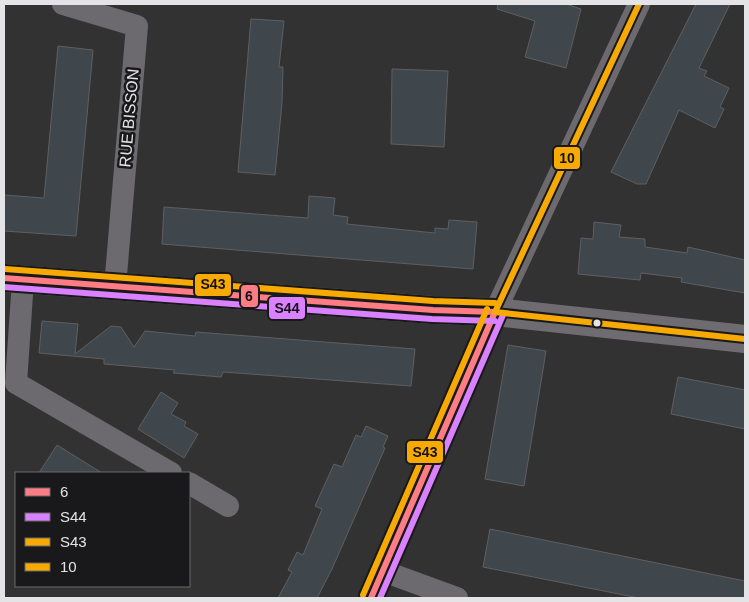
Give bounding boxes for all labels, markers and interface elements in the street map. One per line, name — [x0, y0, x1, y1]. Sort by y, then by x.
street label: RUE BISSON — [116, 68, 142, 168]
line badge: 10 — [553, 146, 581, 170]
text: 10 — [559, 150, 575, 166]
line badge: S43 — [194, 273, 232, 297]
text: S43 — [201, 276, 226, 292]
line badge: 6 — [240, 284, 259, 308]
text: 6 — [245, 288, 253, 304]
line badge: S44 — [268, 296, 306, 320]
text: S44 — [275, 300, 300, 316]
unlabelled marker — [592, 318, 602, 328]
line badge: S43 — [406, 440, 444, 464]
text: S43 — [413, 444, 438, 460]
legend — [15, 472, 190, 587]
text: 6 — [60, 483, 68, 500]
text: S44 — [60, 508, 87, 525]
text: S43 — [60, 533, 87, 550]
text: 10 — [60, 558, 77, 575]

